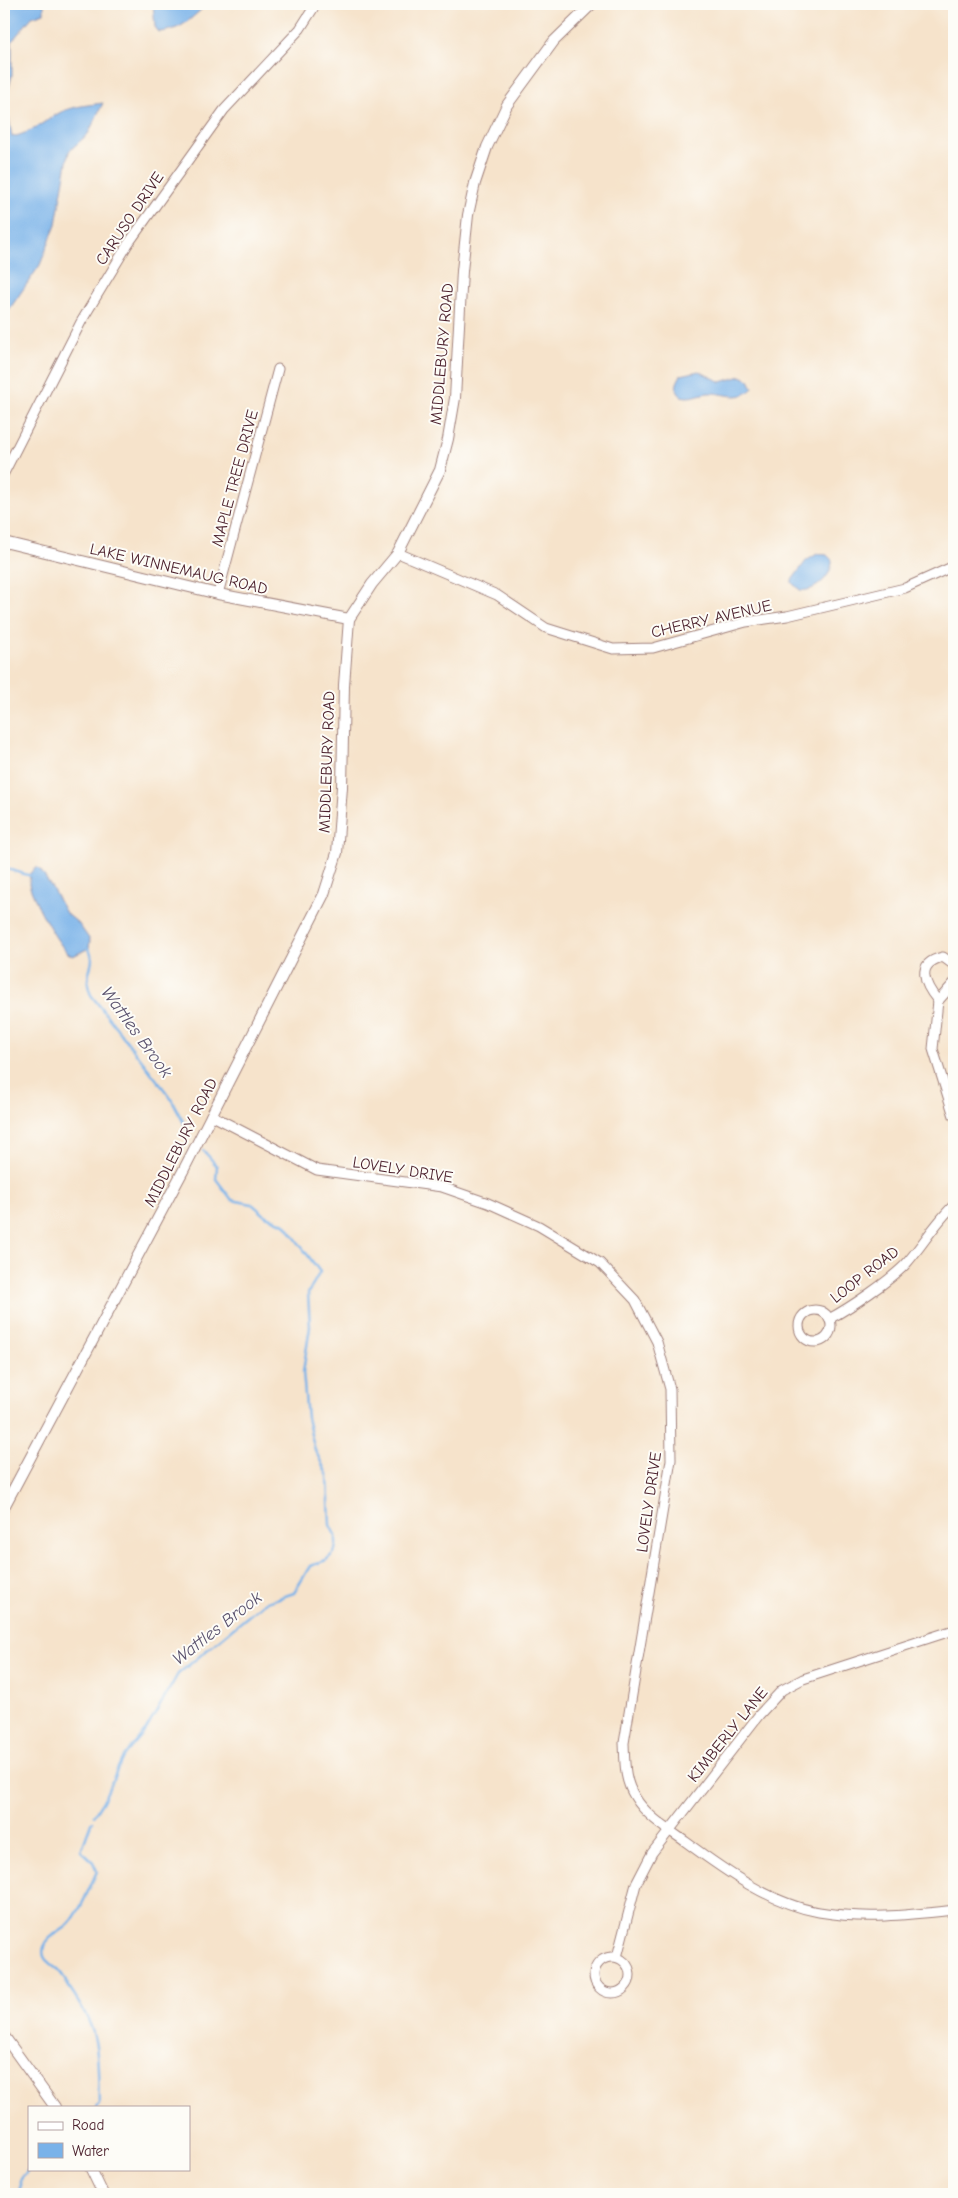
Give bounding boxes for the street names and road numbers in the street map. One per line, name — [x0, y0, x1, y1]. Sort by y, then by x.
street label: CARUSO DRIVE — [92, 168, 168, 268]
street label: MIDDLEBURY ROAD — [427, 283, 457, 426]
street label: MAPLE TREE DRIVE — [208, 407, 262, 549]
street label: LAKE WINNEMAUG ROAD — [88, 540, 269, 598]
street label: CHERRY AVENUE — [649, 596, 774, 642]
street label: MIDDLEBURY ROAD — [316, 691, 338, 833]
street label: MIDDLEBURY ROAD — [141, 1075, 221, 1210]
street label: LOVELY DRIVE — [351, 1153, 455, 1187]
street label: LOOP ROAD — [827, 1243, 902, 1307]
street label: LOVELY DRIVE — [633, 1450, 665, 1554]
street label: KIMBERLY LANE — [684, 1683, 772, 1786]

